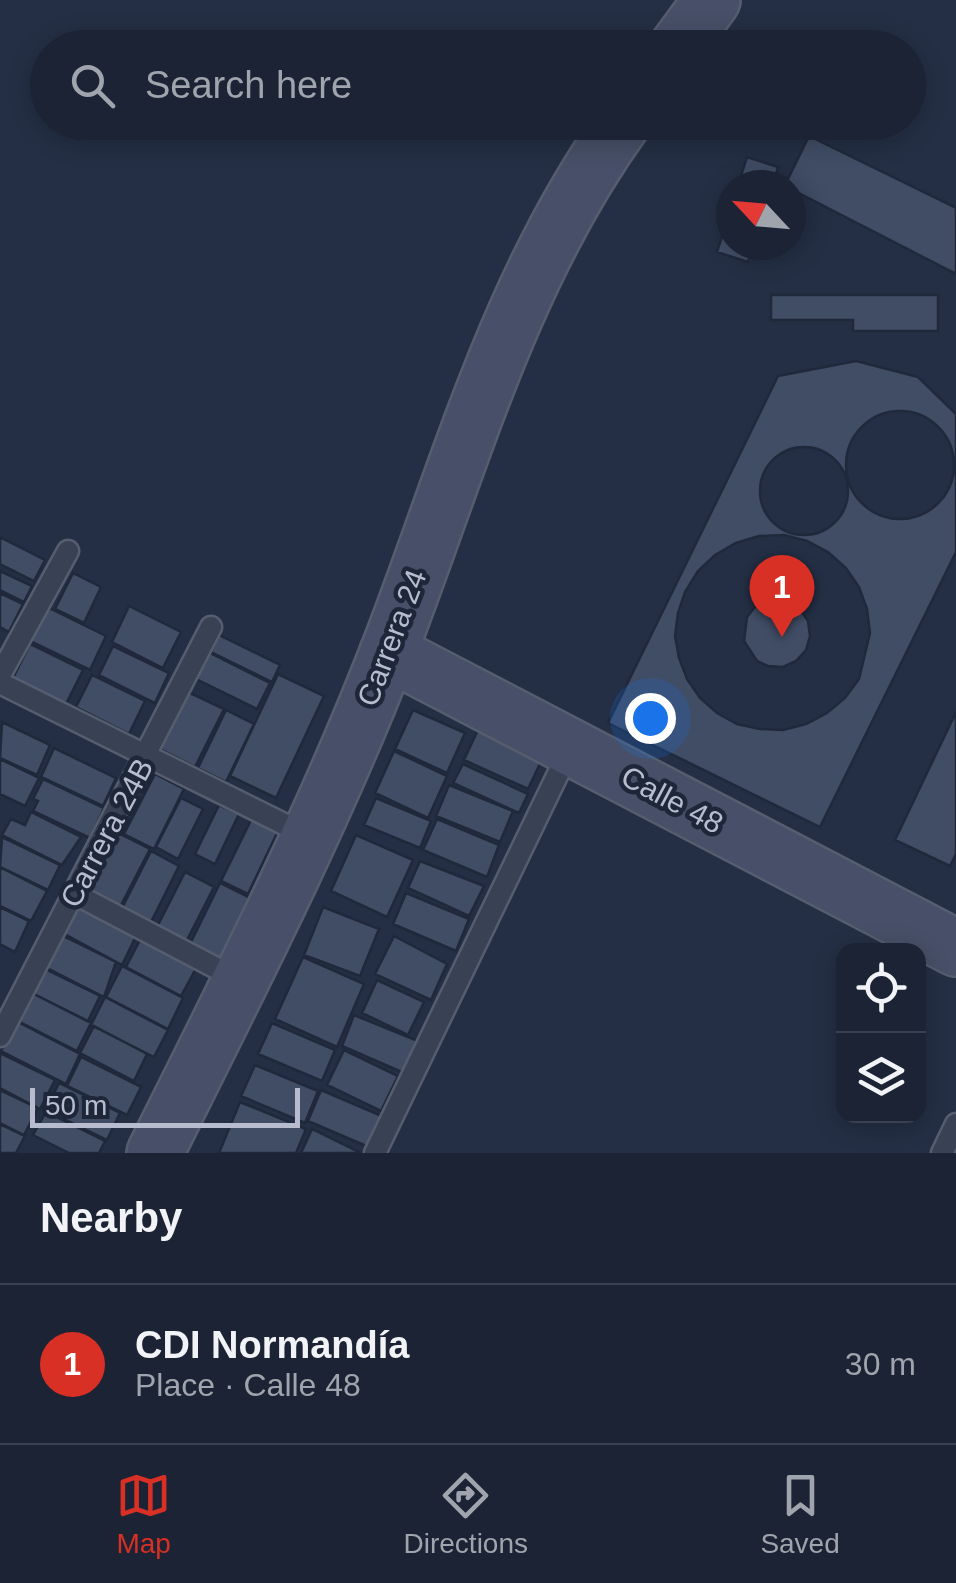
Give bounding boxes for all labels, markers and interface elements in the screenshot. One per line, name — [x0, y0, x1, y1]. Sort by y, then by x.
search box — [30, 30, 926, 140]
icon: search — [65, 58, 120, 113]
text: Search here — [145, 64, 352, 106]
north arrow — [716, 170, 806, 260]
pin: 1 — [750, 554, 814, 637]
street label: Carrera 24 — [350, 565, 433, 711]
your location — [625, 693, 676, 744]
street label: Carrera 24B — [54, 753, 159, 913]
street label: Calle 48 — [616, 759, 729, 840]
map controls — [836, 943, 926, 1123]
button: locate — [836, 943, 926, 1033]
button: layers — [836, 1033, 926, 1123]
scale bar — [30, 1083, 300, 1128]
text: 50 m — [45, 1090, 107, 1121]
text: Nearby — [40, 1194, 182, 1241]
text: CDI Normandía — [135, 1324, 409, 1366]
text: 1 — [64, 1346, 81, 1382]
text: 30 m — [845, 1346, 916, 1382]
text: Place · Calle 48 — [135, 1367, 361, 1403]
tab: Map — [116, 1468, 171, 1560]
tab: Directions — [404, 1468, 528, 1560]
tab: Saved — [760, 1468, 840, 1560]

